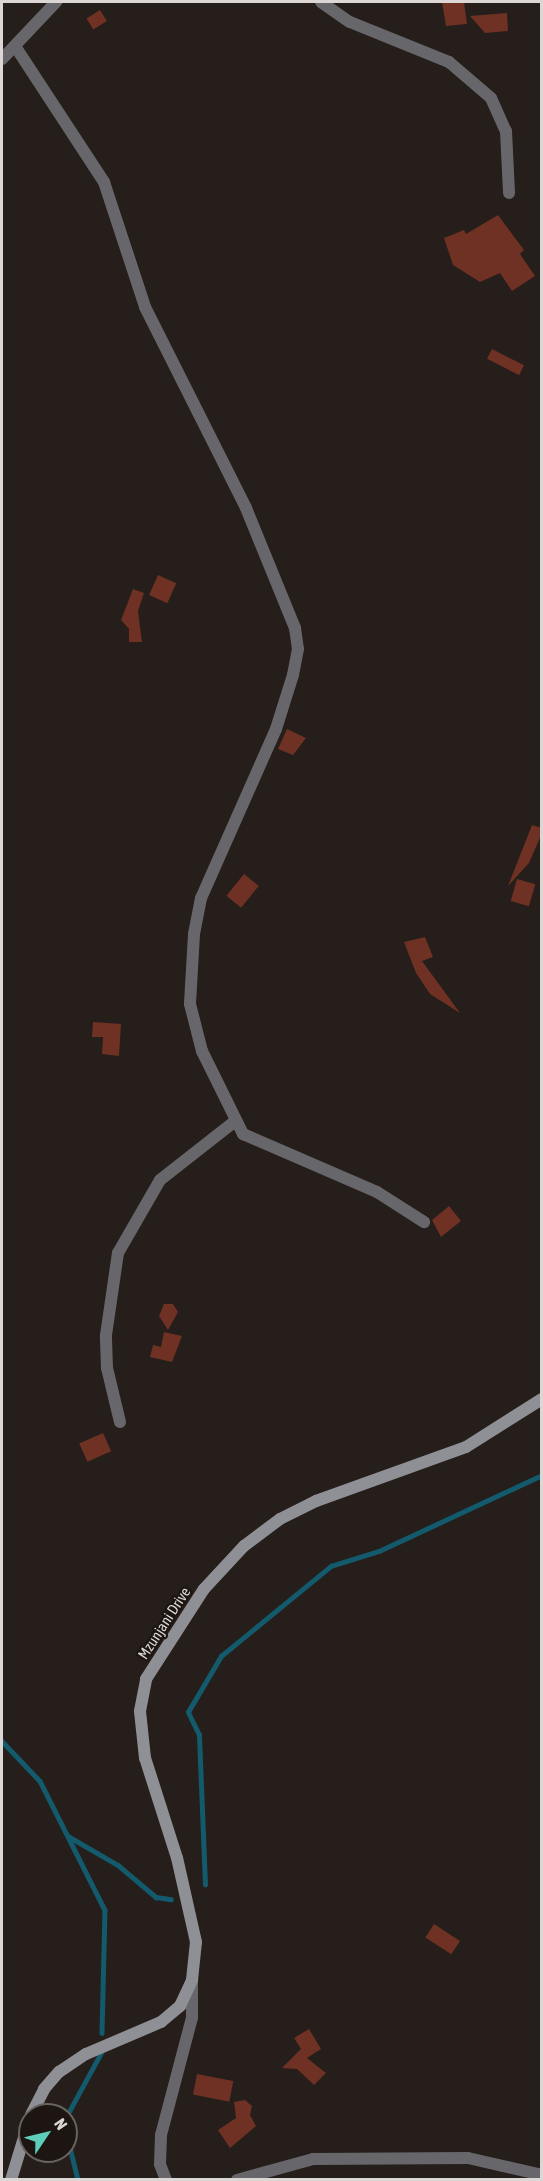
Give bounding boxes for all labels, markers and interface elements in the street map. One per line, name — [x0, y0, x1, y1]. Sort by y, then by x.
street label: Mzunjani Drive — [134, 1584, 194, 1662]
north arrow — [18, 2103, 78, 2163]
text: N — [51, 2115, 71, 2133]

